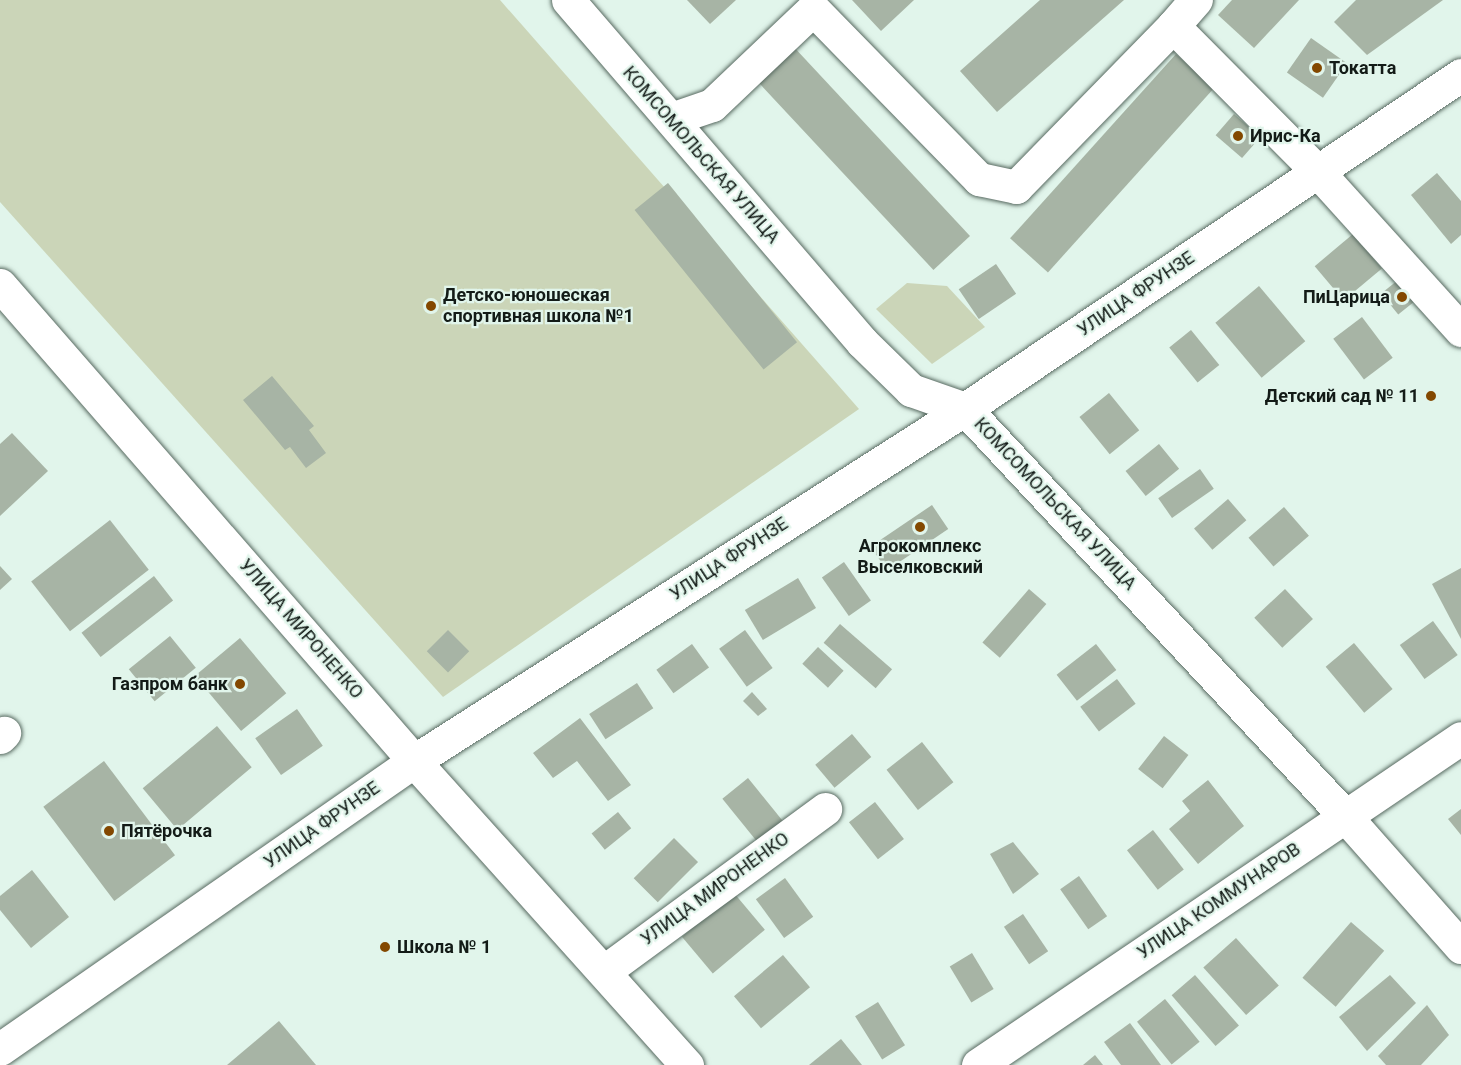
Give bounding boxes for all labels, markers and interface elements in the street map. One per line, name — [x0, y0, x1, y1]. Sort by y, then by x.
place label: Токатта — [1329, 57, 1396, 79]
marker: Токатта — [1310, 61, 1324, 75]
street label: КОМСОМОЛЬСКАЯ УЛИЦА — [618, 62, 784, 248]
place label: Ирис-Ка — [1250, 125, 1321, 147]
marker: Ирис-Ка — [1231, 129, 1245, 143]
street label: УЛИЦА ФРУНЗЕ — [1073, 247, 1199, 341]
place label: Детско-юношеская спортивная школа №1 — [443, 285, 634, 328]
place label: ПиЦарица — [1303, 286, 1390, 308]
marker: ПиЦарица — [1395, 290, 1409, 304]
marker: Детско-юношеская спортивная школа №1 — [424, 299, 438, 313]
place label: Детский сад № 11 — [1265, 385, 1419, 407]
marker: Детский сад № 11 — [1424, 389, 1438, 403]
street label: КОМСОМОЛЬСКАЯ УЛИЦА — [969, 413, 1141, 595]
street label: УЛИЦА ФРУНЗЕ — [666, 513, 792, 605]
marker: Агрокомплекс Выселковский — [913, 520, 927, 534]
place label: Агрокомплекс Выселковский — [857, 536, 983, 578]
street label: УЛИЦА МИРОНЕНКО — [235, 555, 367, 703]
place label: Газпром банк — [112, 673, 228, 695]
marker: Газпром банк — [233, 677, 247, 691]
street label: УЛИЦА ФРУНЗЕ — [260, 777, 384, 873]
place label: Пятёрочка — [121, 820, 212, 842]
marker: Пятёрочка — [102, 824, 116, 838]
street label: УЛИЦА МИРОНЕНКО — [637, 828, 793, 950]
street label: УЛИЦА КОММУНАРОВ — [1133, 838, 1305, 964]
place label: Школа № 1 — [397, 936, 491, 958]
marker: Школа № 1 — [378, 940, 392, 954]

